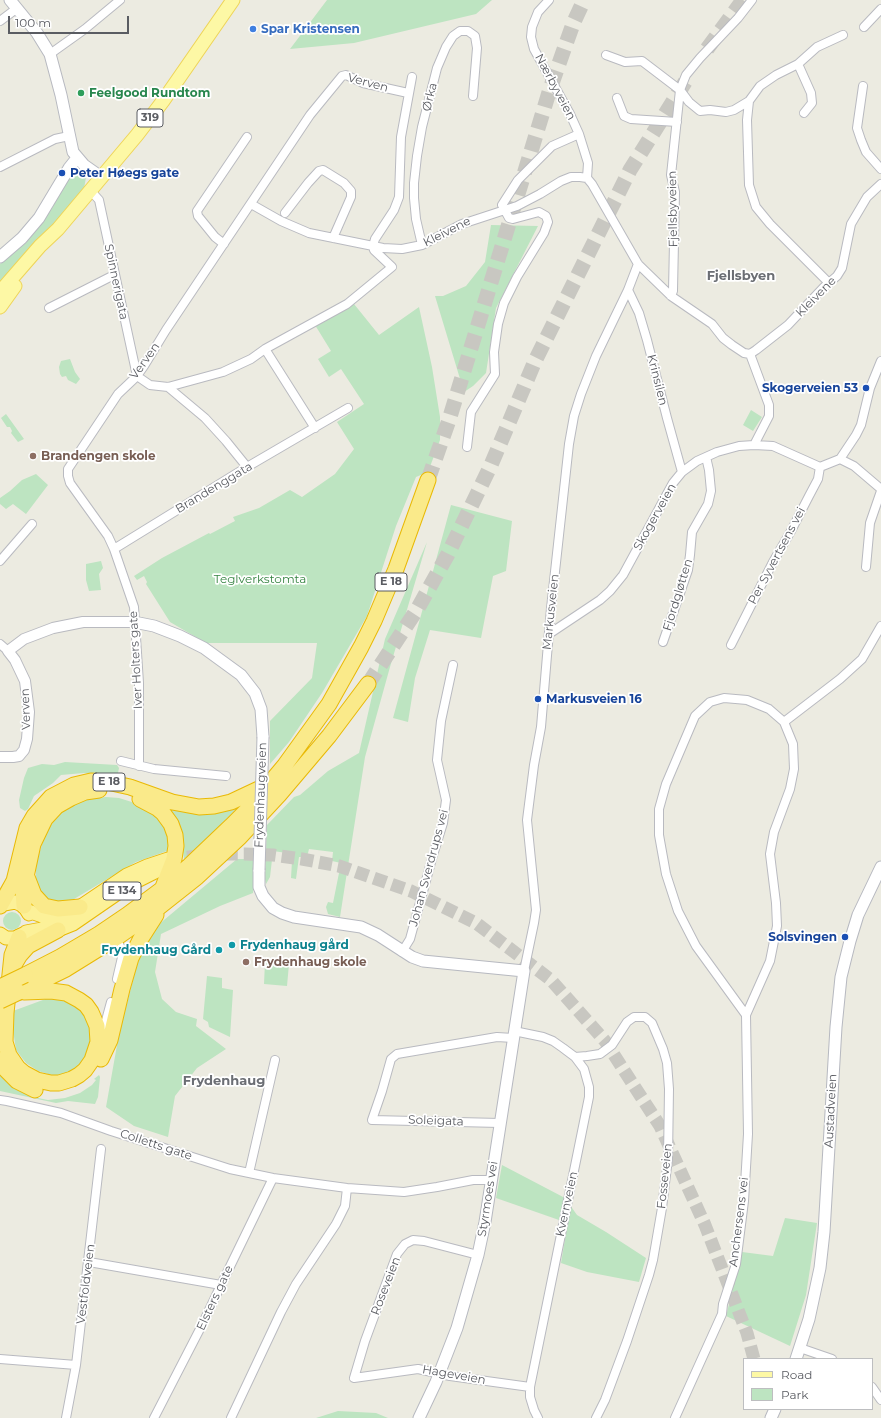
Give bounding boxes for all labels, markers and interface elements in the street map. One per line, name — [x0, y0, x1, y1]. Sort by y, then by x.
scale bar — [10, 8, 131, 34]
text: 100 m — [15, 15, 51, 30]
place label: Spar Kristensen — [261, 22, 360, 36]
marker: Spar Kristensen — [248, 24, 258, 34]
street label: Nærbyveien — [532, 51, 578, 123]
street label: Verven — [346, 71, 390, 95]
street label: Ørka — [420, 81, 440, 113]
place label: Feelgood Rundtom — [89, 86, 210, 100]
marker: Feelgood Rundtom — [76, 88, 86, 98]
road number: 319 — [137, 109, 163, 127]
place label: Peter Høegs gate — [70, 166, 179, 180]
marker: Peter Høegs gate — [57, 168, 67, 178]
street label: Fjellsbyveien — [665, 170, 681, 248]
street label: Kleivene — [421, 214, 473, 250]
street label: Spinnerigata — [101, 243, 131, 321]
district label: Fjellsbyen — [707, 268, 775, 284]
street label: Kleivene — [793, 274, 839, 320]
street label: Verven — [127, 340, 163, 382]
street label: Krinsilen — [644, 353, 670, 407]
place label: Skogerveien 53 — [762, 381, 858, 395]
marker: Skogerveien 53 — [861, 383, 871, 393]
place label: Brandengen skole — [41, 449, 156, 463]
marker: Brandengen skole — [28, 451, 38, 461]
street label: Brandenggata — [173, 459, 255, 517]
street label: Skogerveien — [631, 481, 679, 553]
street label: Per Syvertsens vei — [745, 505, 809, 607]
street label: Fjordgløtten — [660, 557, 696, 633]
park label: Teglverkstomta — [214, 572, 306, 586]
road number: E 18 — [375, 573, 407, 591]
street label: Markusveien — [540, 573, 562, 651]
street label: Iver Holters gate — [126, 610, 146, 710]
street label: Verven — [18, 688, 34, 730]
place label: Markusveien 16 — [546, 692, 642, 706]
marker: Markusveien 16 — [533, 694, 543, 704]
street label: Frydenhaugveien — [252, 742, 270, 848]
road number: E 18 — [93, 773, 125, 791]
street label: Johan Sverdrups vei — [406, 808, 452, 928]
road number: E 134 — [103, 882, 141, 900]
place label: Solsvingen — [768, 930, 837, 944]
marker: Solsvingen — [840, 932, 850, 942]
place label: Frydenhaug gård — [240, 938, 349, 952]
marker: Frydenhaug gård — [227, 940, 237, 950]
place label: Frydenhaug Gård — [101, 943, 211, 957]
marker: Frydenhaug Gård — [214, 945, 224, 955]
place label: Frydenhaug skole — [254, 955, 367, 969]
marker: Frydenhaug skole — [241, 957, 251, 967]
district label: Frydenhaug — [183, 1073, 265, 1089]
street label: Austadveien — [822, 1073, 840, 1149]
street label: Soleigata — [408, 1113, 464, 1129]
street label: Colletts gate — [118, 1127, 194, 1163]
street label: Fosseveien — [654, 1142, 676, 1210]
street label: Styrmoes vei — [475, 1160, 501, 1238]
street label: Kvernveien — [553, 1170, 581, 1238]
street label: Anchersens vei — [726, 1176, 752, 1268]
street label: Vestfoldveien — [74, 1243, 98, 1325]
street label: Roseveien — [368, 1255, 404, 1317]
street label: Elsters gate — [194, 1263, 236, 1333]
legend — [743, 1358, 873, 1410]
street label: Hageveien — [421, 1362, 487, 1388]
text: Road — [781, 1367, 812, 1382]
text: Park — [781, 1387, 808, 1402]

